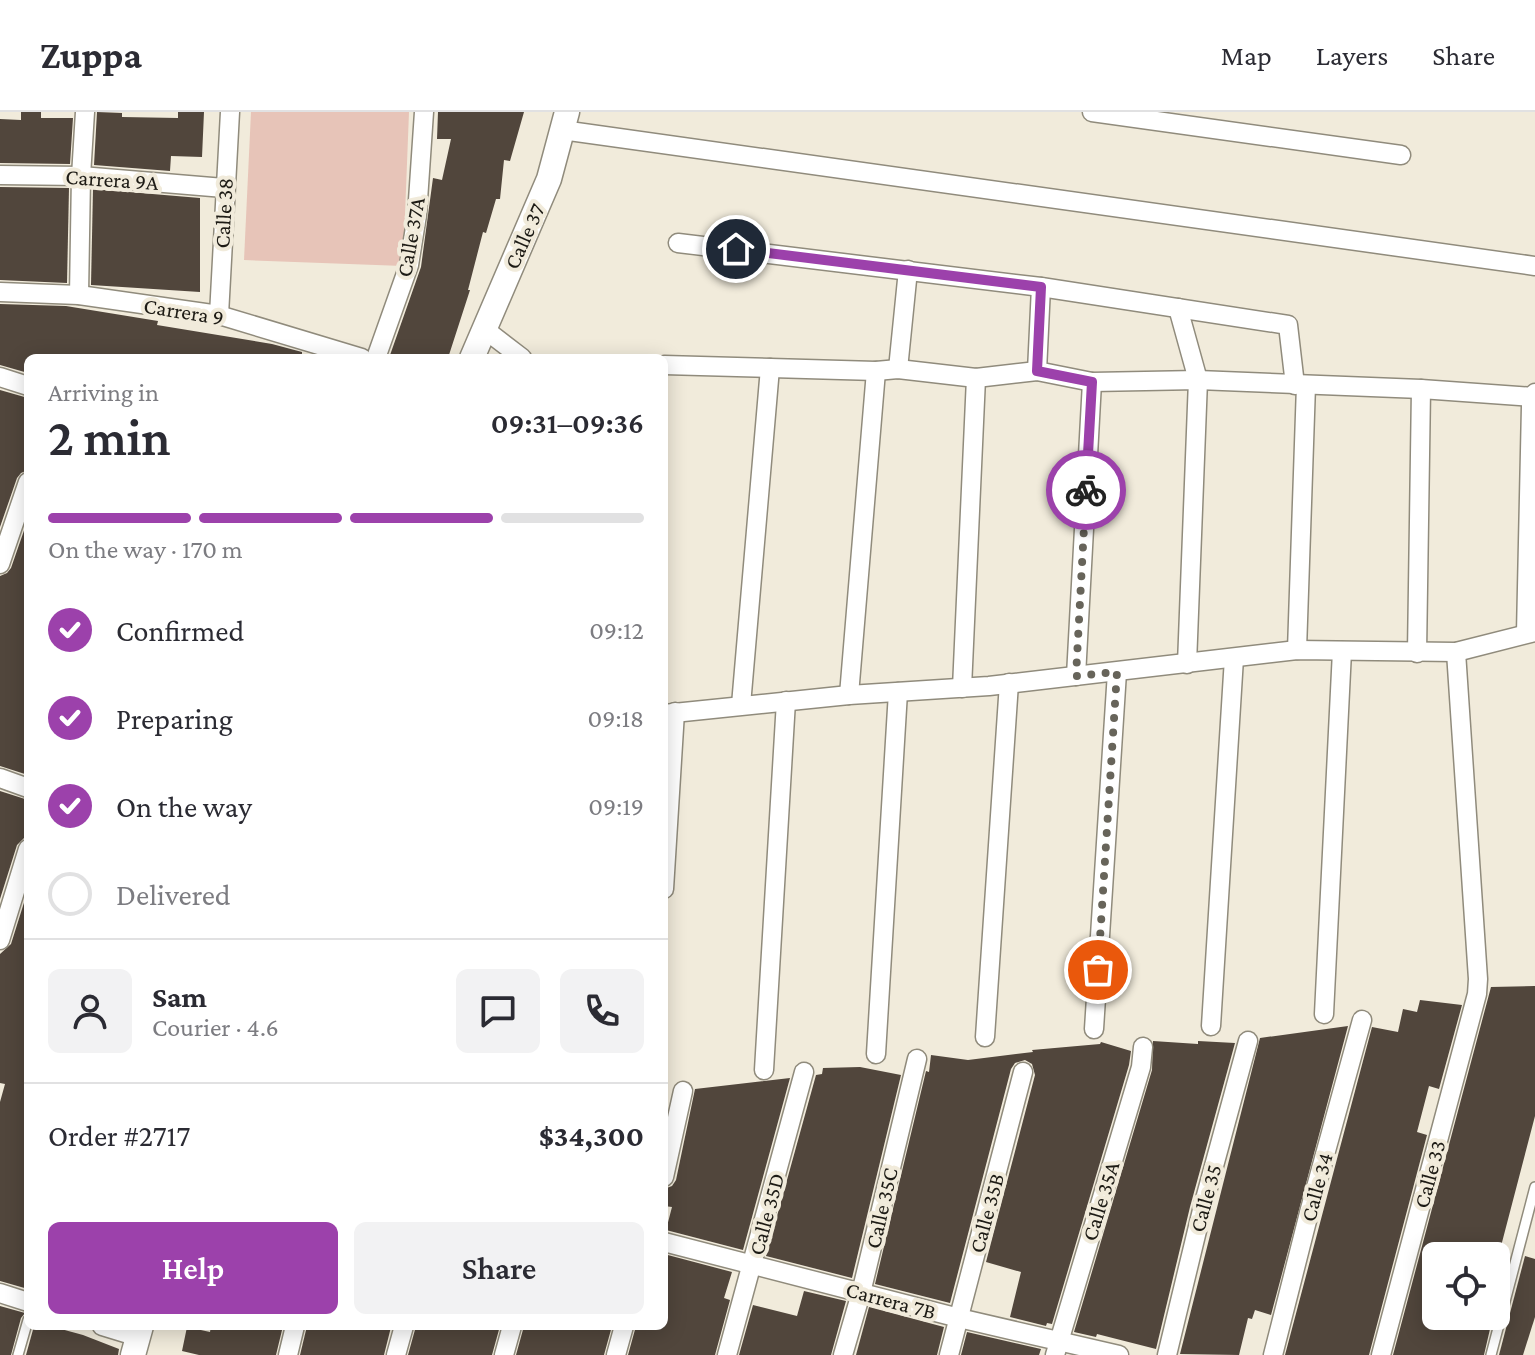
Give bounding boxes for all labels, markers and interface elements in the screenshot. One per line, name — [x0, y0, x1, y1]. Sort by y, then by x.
text: Zuppa — [40, 34, 142, 76]
text: Map — [1221, 40, 1272, 71]
text: Layers — [1316, 40, 1388, 71]
text: Share — [1432, 40, 1495, 71]
street label: Carrera 9A — [65, 164, 160, 195]
street label: Calle 38 — [209, 177, 238, 249]
street label: Calle 37A — [391, 195, 430, 279]
street label: Calle 37 — [499, 200, 550, 273]
pin — [702, 215, 770, 283]
icon: home — [714, 227, 758, 271]
street label: Carrera 9 — [142, 293, 226, 330]
text: Arriving in — [48, 378, 159, 407]
text: 09:31–09:36 — [491, 406, 644, 439]
text: 2 min — [48, 408, 171, 466]
courier — [1046, 450, 1126, 530]
icon: bike — [1064, 468, 1108, 512]
text: On the way · 170 m — [48, 535, 243, 564]
icon: check — [48, 608, 92, 652]
text: Confirmed — [116, 614, 244, 647]
text: 09:12 — [589, 616, 644, 645]
icon: check — [48, 696, 92, 740]
text: Preparing — [116, 702, 233, 735]
text: 09:18 — [588, 704, 644, 733]
icon: check — [48, 784, 92, 828]
text: On the way — [116, 790, 252, 823]
text: 09:19 — [588, 792, 644, 821]
text: Delivered — [116, 878, 231, 911]
pin — [1064, 936, 1132, 1004]
icon: bag — [1076, 948, 1120, 992]
button: person — [48, 969, 132, 1053]
button: chat — [456, 969, 540, 1053]
button: phone — [560, 969, 644, 1053]
text: Sam — [152, 980, 207, 1013]
text: Courier · 4.6 — [152, 1013, 279, 1042]
text: Order #2717 — [48, 1119, 190, 1152]
text: $34,300 — [539, 1119, 644, 1152]
street label: Calle 33 — [1408, 1137, 1451, 1211]
street label: Calle 34 — [1295, 1150, 1338, 1224]
street label: Calle 35A — [1077, 1158, 1124, 1244]
street label: Calle 35 — [1184, 1161, 1227, 1235]
street label: Calle 35C — [860, 1165, 903, 1251]
street label: Calle 35D — [744, 1170, 789, 1258]
street label: Calle 35B — [964, 1171, 1009, 1256]
button: Help — [48, 1222, 338, 1314]
button: Share — [354, 1222, 644, 1314]
map controls — [1422, 1242, 1510, 1330]
button: locate — [1422, 1242, 1510, 1330]
street label: Carrera 7B — [843, 1277, 938, 1324]

